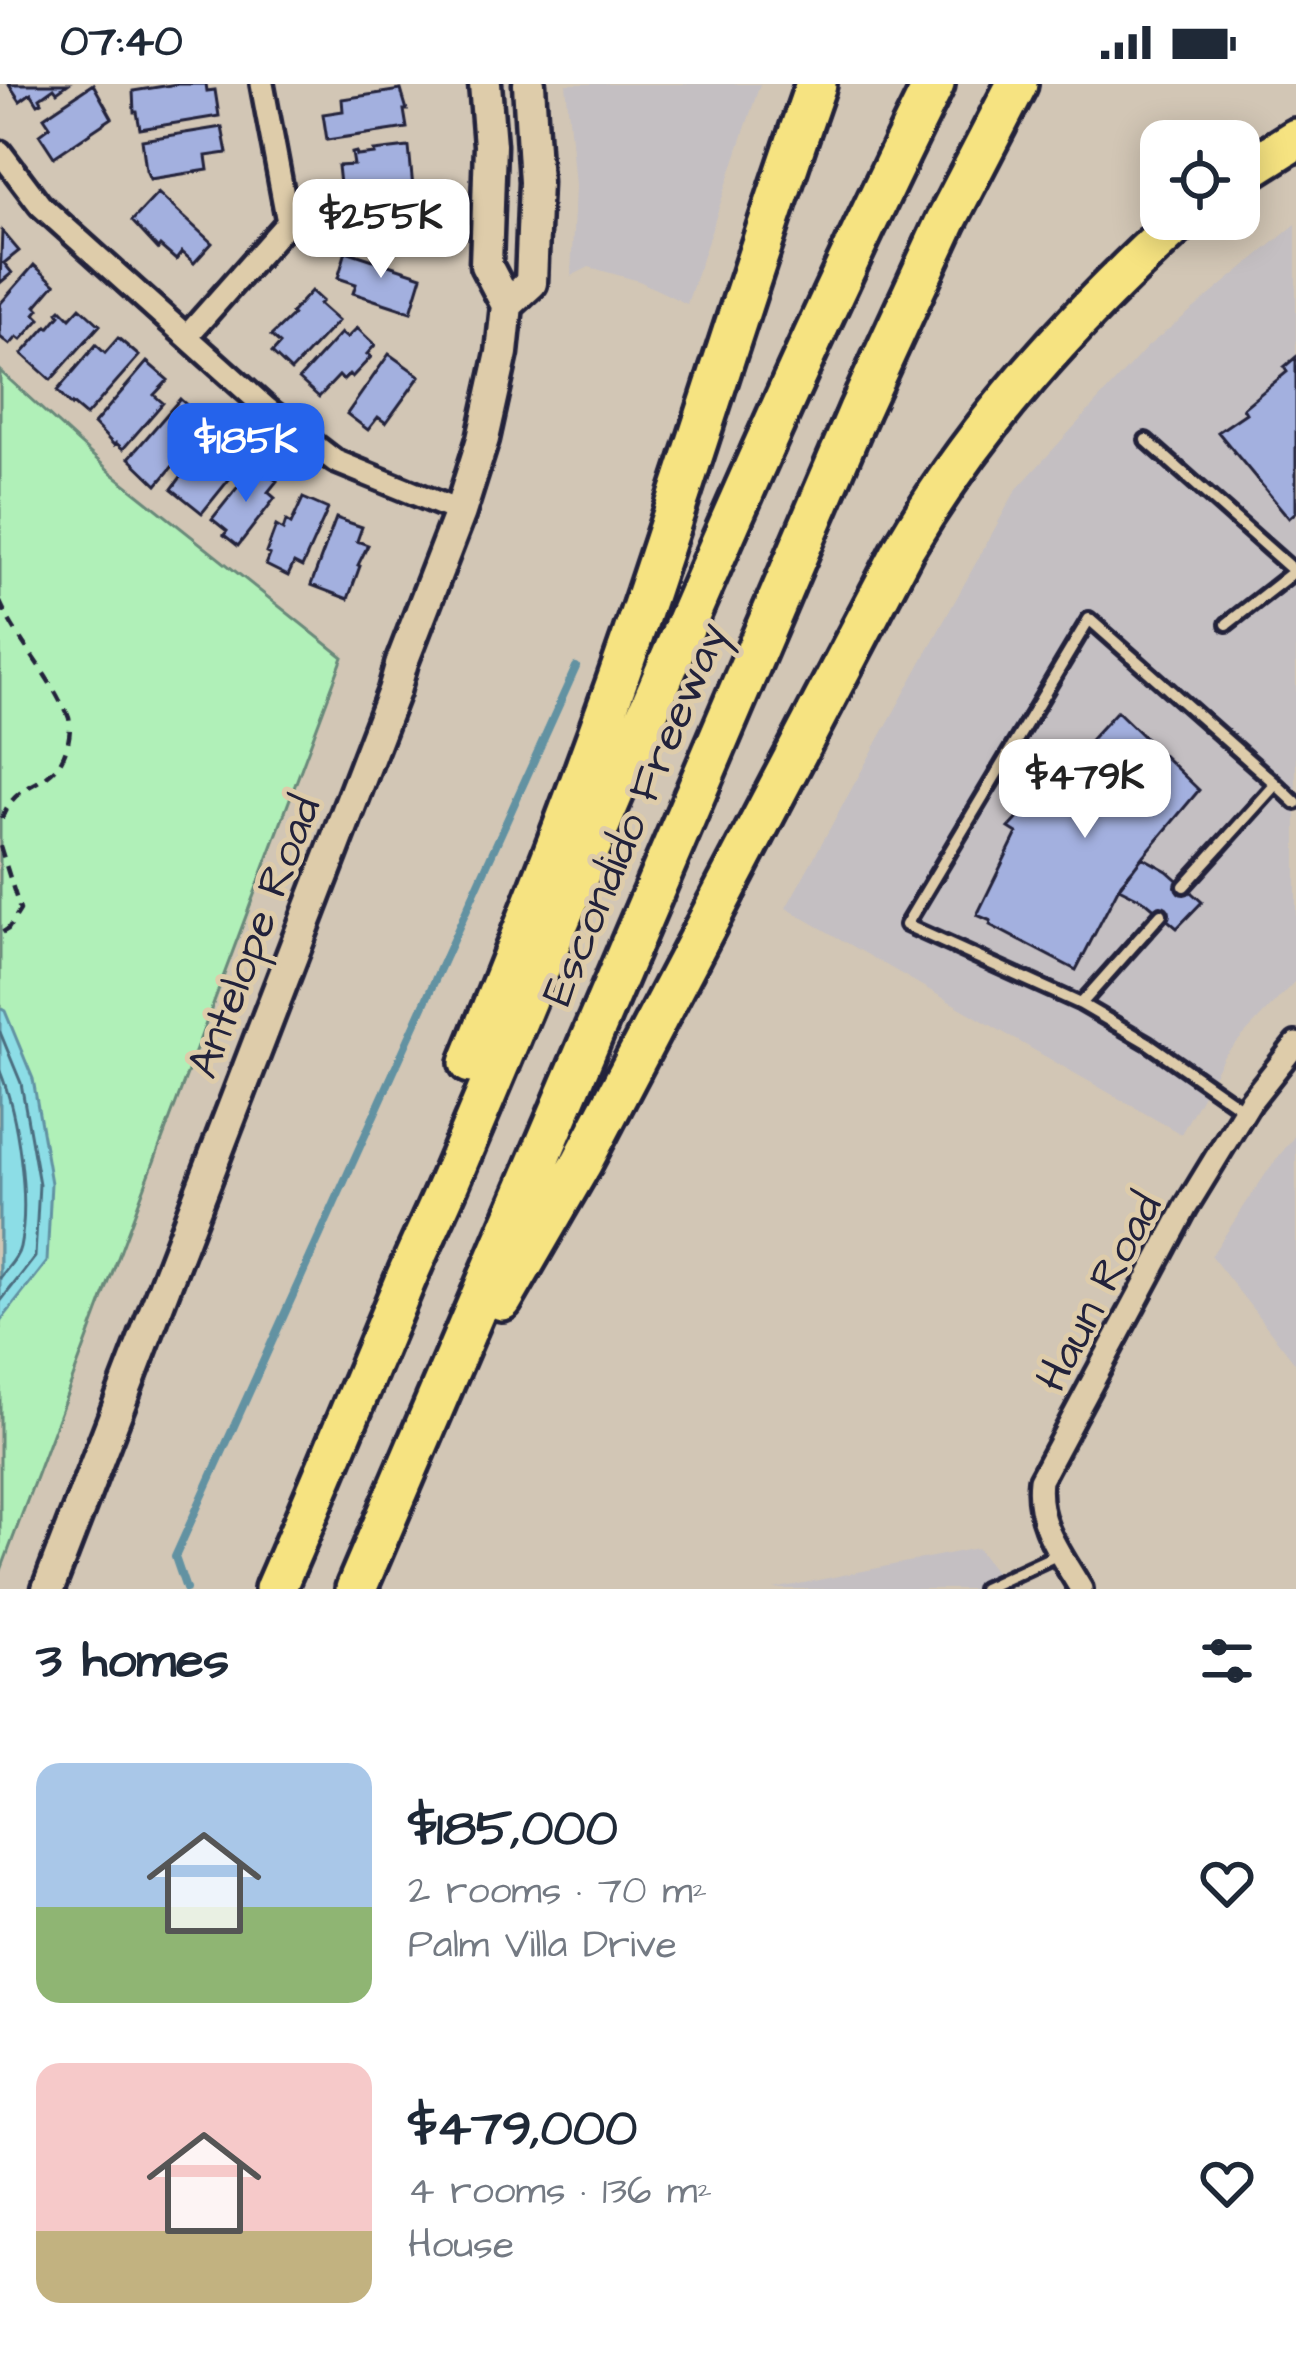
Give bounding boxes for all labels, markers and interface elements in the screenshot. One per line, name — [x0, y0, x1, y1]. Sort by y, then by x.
text: 07:40 — [60, 11, 183, 73]
map controls — [1140, 120, 1260, 240]
button: locate — [1140, 120, 1260, 240]
pin: $255K — [297, 179, 465, 281]
text: $255K — [320, 191, 442, 245]
pin: $185K — [162, 403, 330, 505]
text: $185K — [194, 415, 298, 469]
street label: Escondido Freeway — [527, 613, 745, 1016]
pin: $479K — [1001, 739, 1169, 841]
text: $479K — [1026, 751, 1144, 805]
street label: Antelope Road — [173, 787, 337, 1087]
street label: Haun Road — [1021, 1182, 1178, 1403]
text: 3 homes — [36, 1626, 229, 1697]
icon: filters — [1194, 1628, 1260, 1694]
text: $185,000 — [408, 1794, 618, 1865]
icon: home — [132, 1811, 276, 1955]
icon: heart — [1194, 1850, 1260, 1916]
text: 2 rooms · 70 m² — [408, 1865, 707, 1919]
text: Palm Villa Drive — [408, 1919, 677, 1973]
text: $479,000 — [408, 2094, 637, 2165]
icon: home — [132, 2111, 276, 2255]
icon: heart — [1194, 2150, 1260, 2216]
text: 4 rooms · 136 m² — [408, 2165, 712, 2219]
text: House — [408, 2219, 514, 2273]

